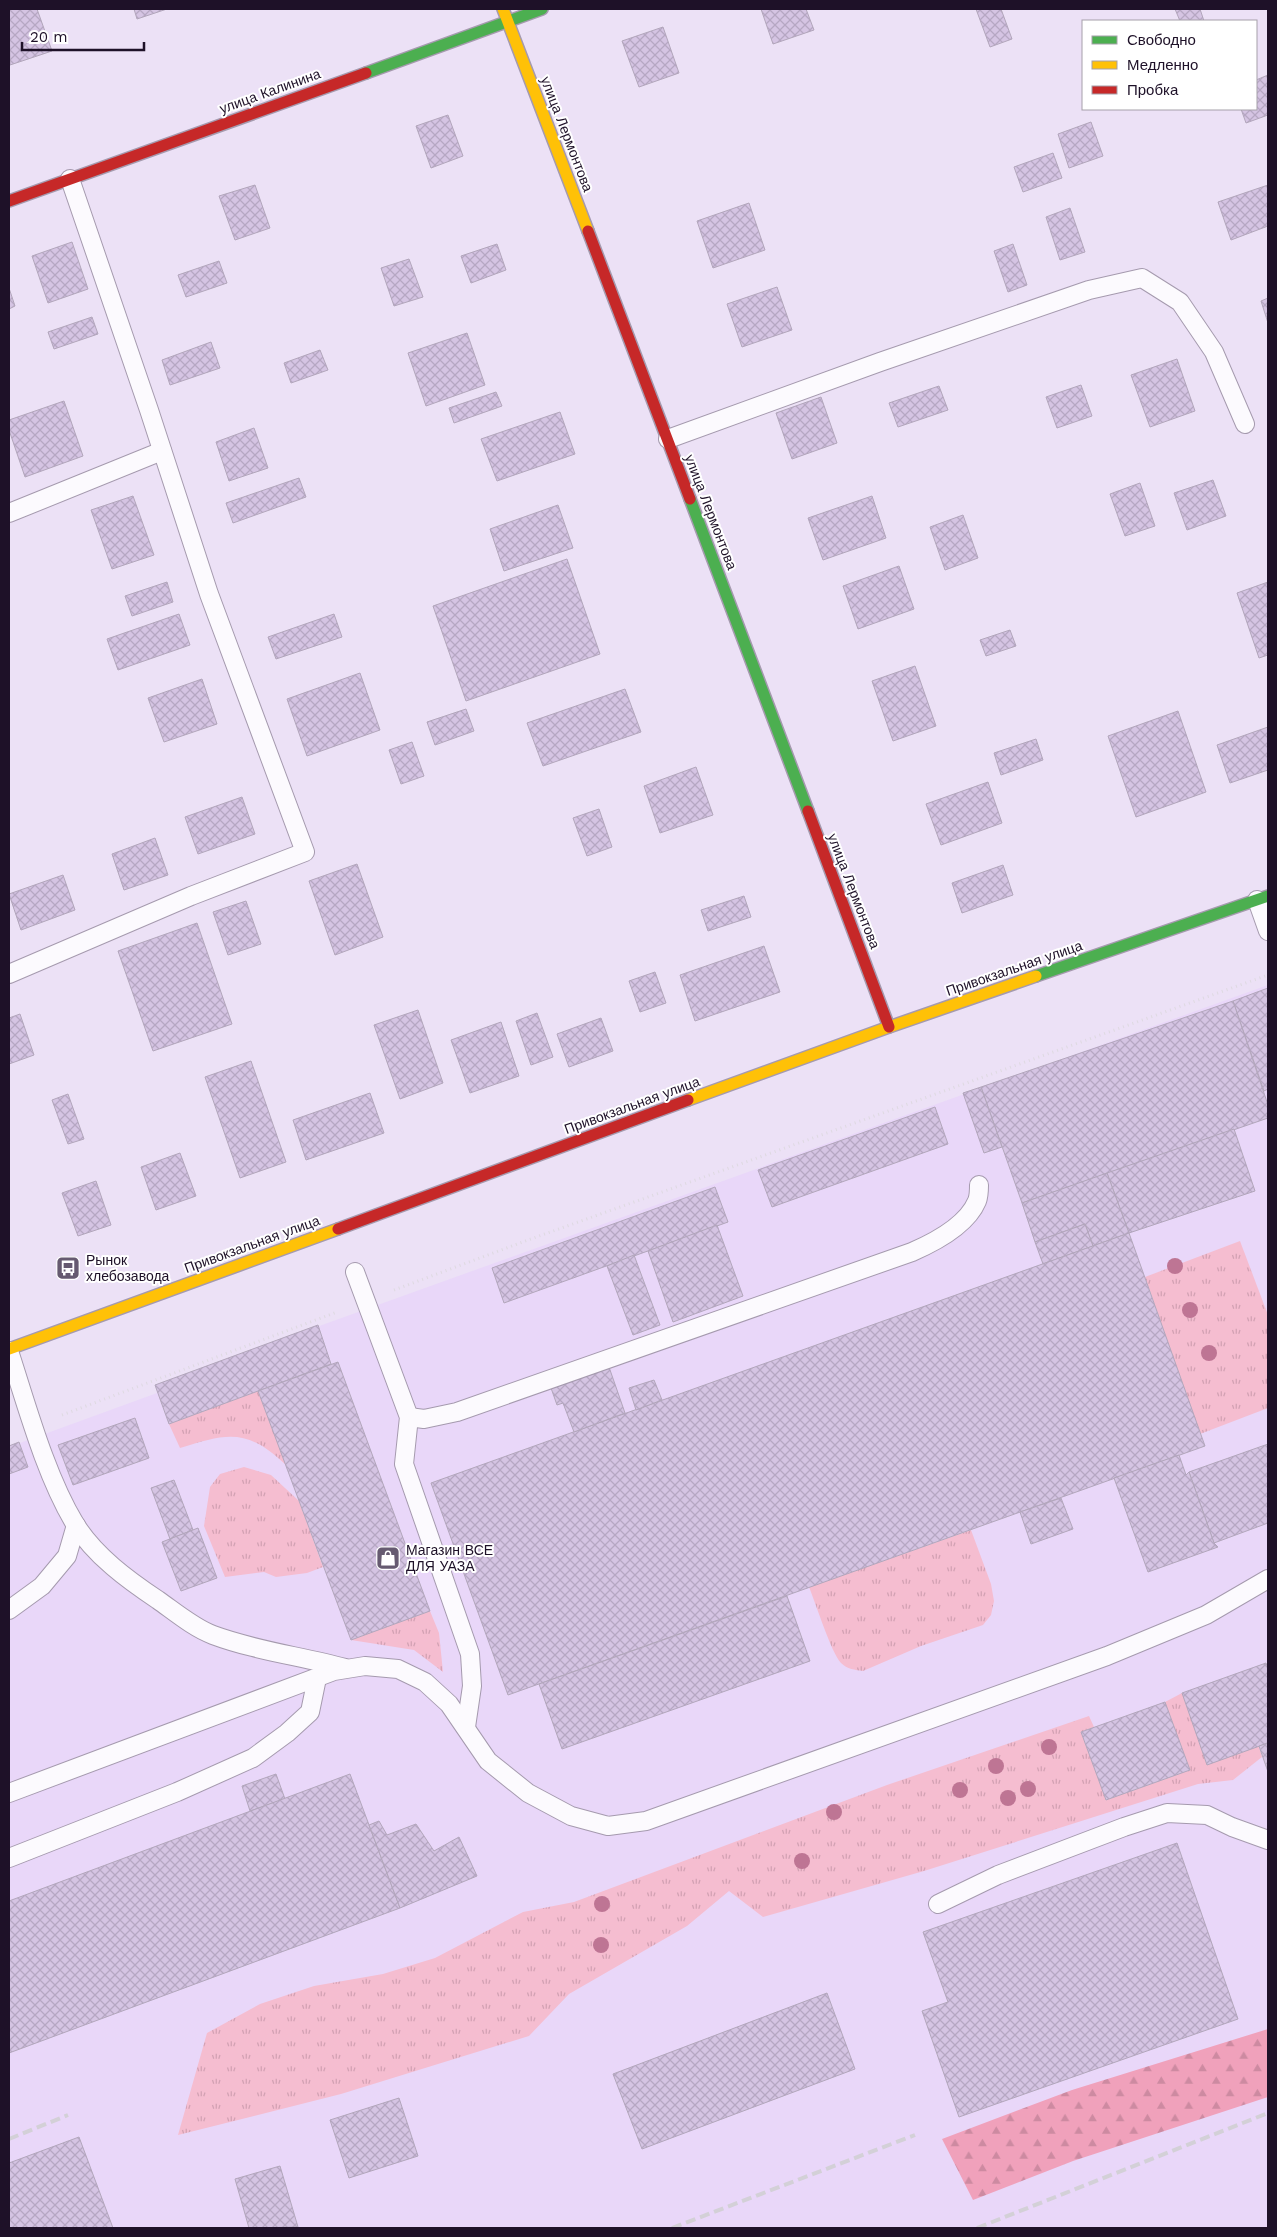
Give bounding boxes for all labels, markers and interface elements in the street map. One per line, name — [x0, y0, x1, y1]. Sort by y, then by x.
scale bar — [22, 20, 145, 52]
legend — [1082, 20, 1257, 110]
text: 20 m — [30, 28, 68, 46]
text: Свободно — [1127, 31, 1196, 49]
text: Медленно — [1127, 56, 1198, 74]
street label: улица Калинина — [217, 65, 323, 117]
street label: улица Лермонтова — [538, 74, 596, 194]
text: Пробка — [1127, 81, 1179, 99]
street label: улица Лермонтова — [682, 452, 740, 572]
street label: улица Лермонтова — [825, 831, 883, 951]
street label: Привокзальная улица — [944, 937, 1084, 999]
street label: Привокзальная улица — [562, 1073, 702, 1137]
street label: Привокзальная улица — [182, 1212, 322, 1276]
place label: Рынок хлебозавода — [86, 1252, 170, 1284]
bus stop icon: Рынок хлебозавода — [55, 1255, 81, 1281]
place label: Магазин ВСЕ ДЛЯ УАЗА — [406, 1542, 493, 1574]
shop icon: Магазин ВСЕ ДЛЯ УАЗА — [375, 1545, 401, 1571]

